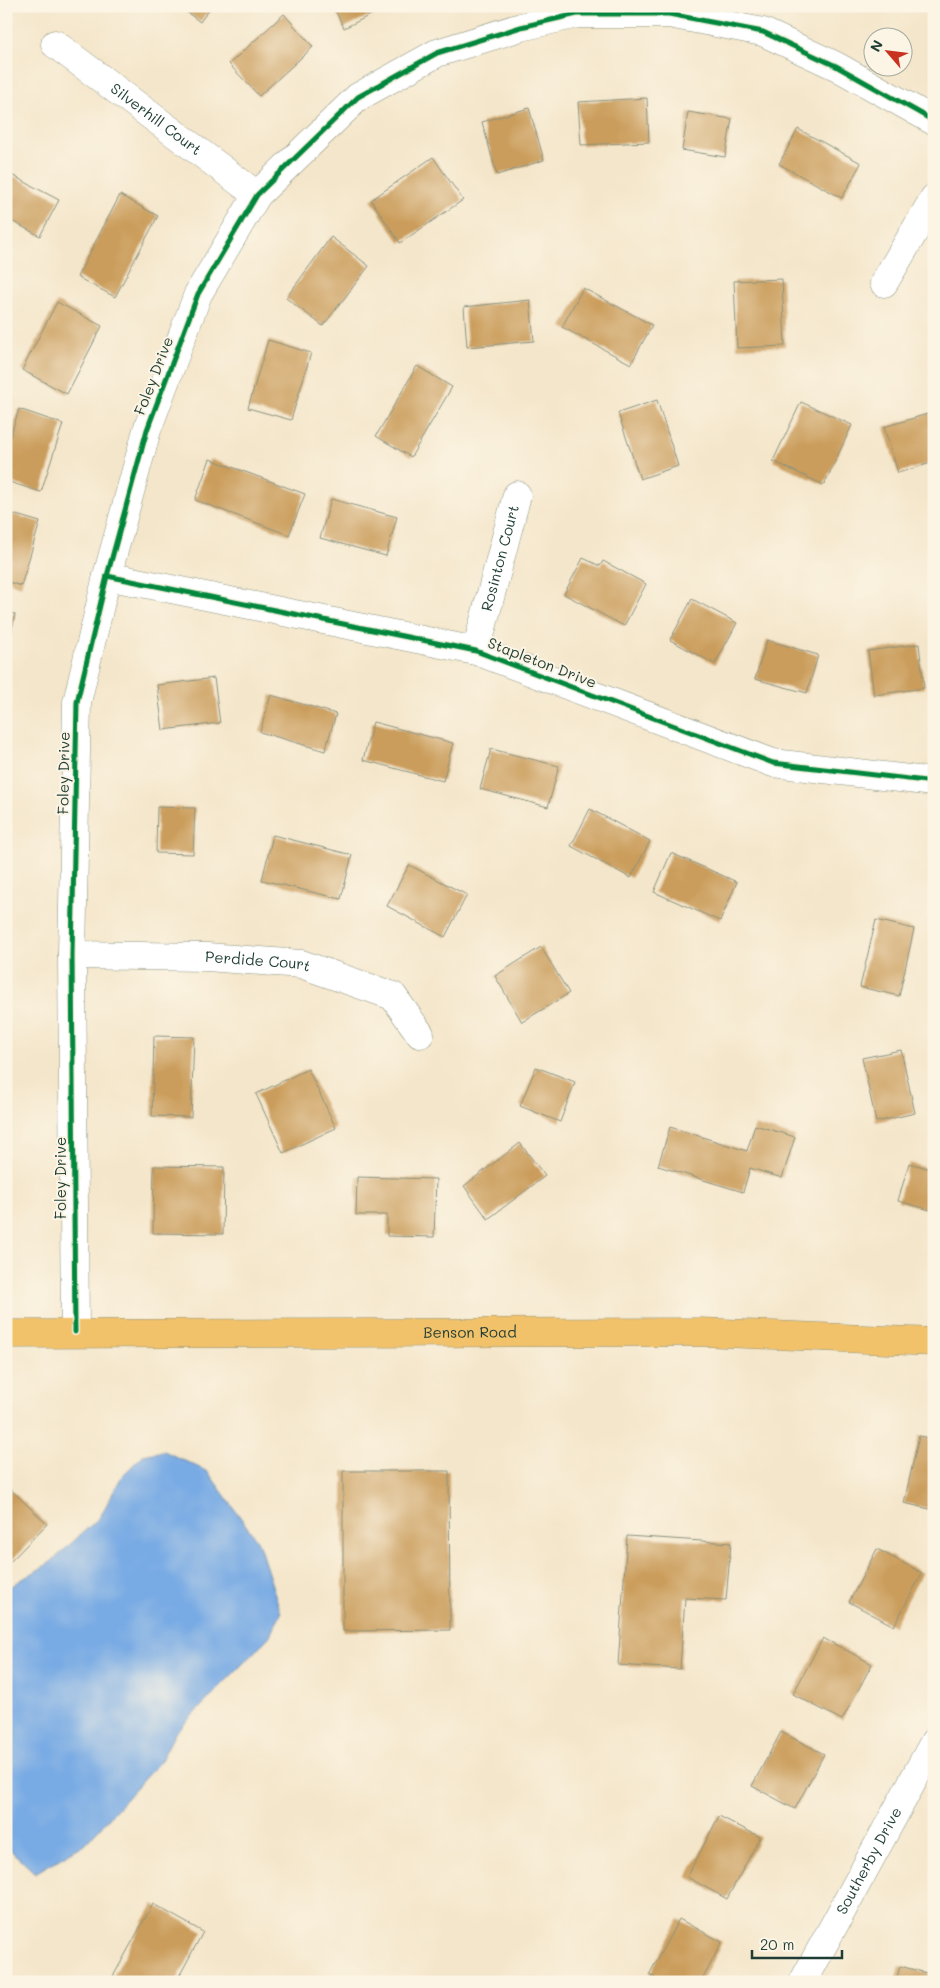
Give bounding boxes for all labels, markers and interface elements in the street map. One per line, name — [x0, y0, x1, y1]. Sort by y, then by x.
north arrow — [862, 28, 912, 78]
text: N — [865, 37, 887, 55]
street label: Silverhill Court — [107, 78, 206, 159]
street label: Foley Drive — [129, 333, 177, 418]
street label: Rosinton Court — [476, 502, 523, 613]
street label: Stapleton Drive — [485, 632, 600, 692]
street label: Foley Drive — [52, 732, 74, 814]
street label: Perdide Court — [204, 946, 314, 976]
street label: Foley Drive — [50, 1137, 70, 1219]
street label: Benson Road — [423, 1322, 517, 1342]
street label: Southerby Drive — [831, 1803, 906, 1918]
scale bar — [752, 1928, 842, 1960]
text: 20 m — [760, 1934, 794, 1954]

